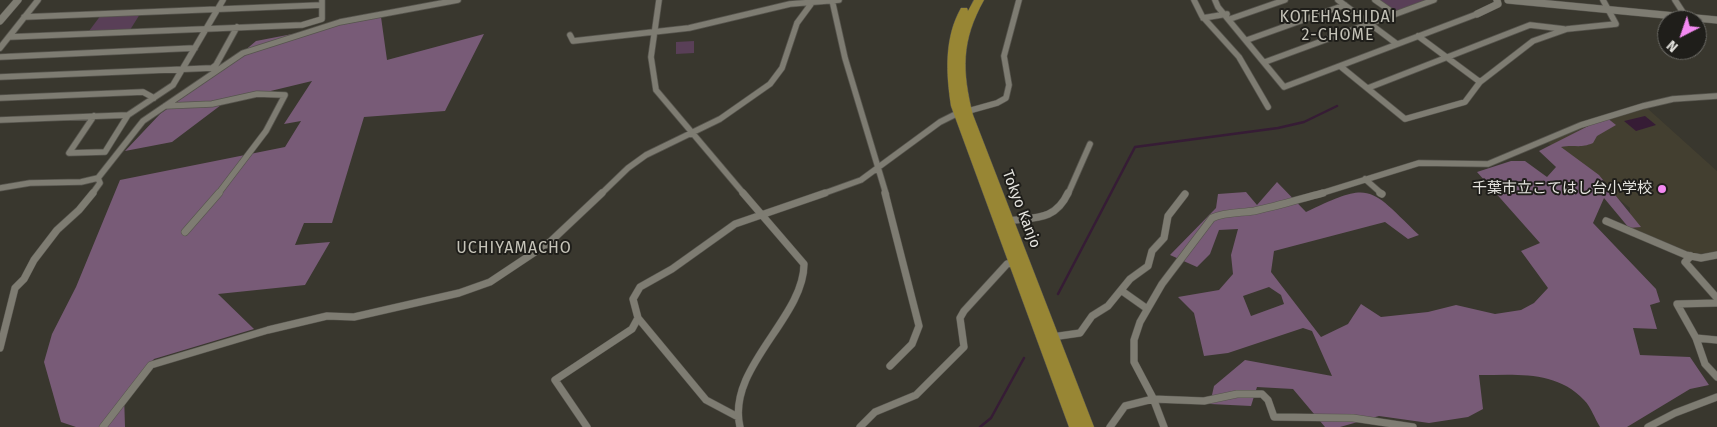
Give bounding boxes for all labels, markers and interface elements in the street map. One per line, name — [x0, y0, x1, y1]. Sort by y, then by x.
district label: KOTEHASHIDAI 2-CHOME — [1278, 8, 1398, 46]
north arrow — [1657, 10, 1707, 60]
text: N — [1663, 36, 1682, 55]
street label: Tokyo Kanjo — [998, 167, 1044, 251]
place label: 千葉市立こてはし台小学校 — [1472, 180, 1652, 198]
marker: 千葉市立こてはし台小学校 — [1656, 183, 1668, 195]
district label: UCHIYAMACHO — [455, 239, 573, 259]

